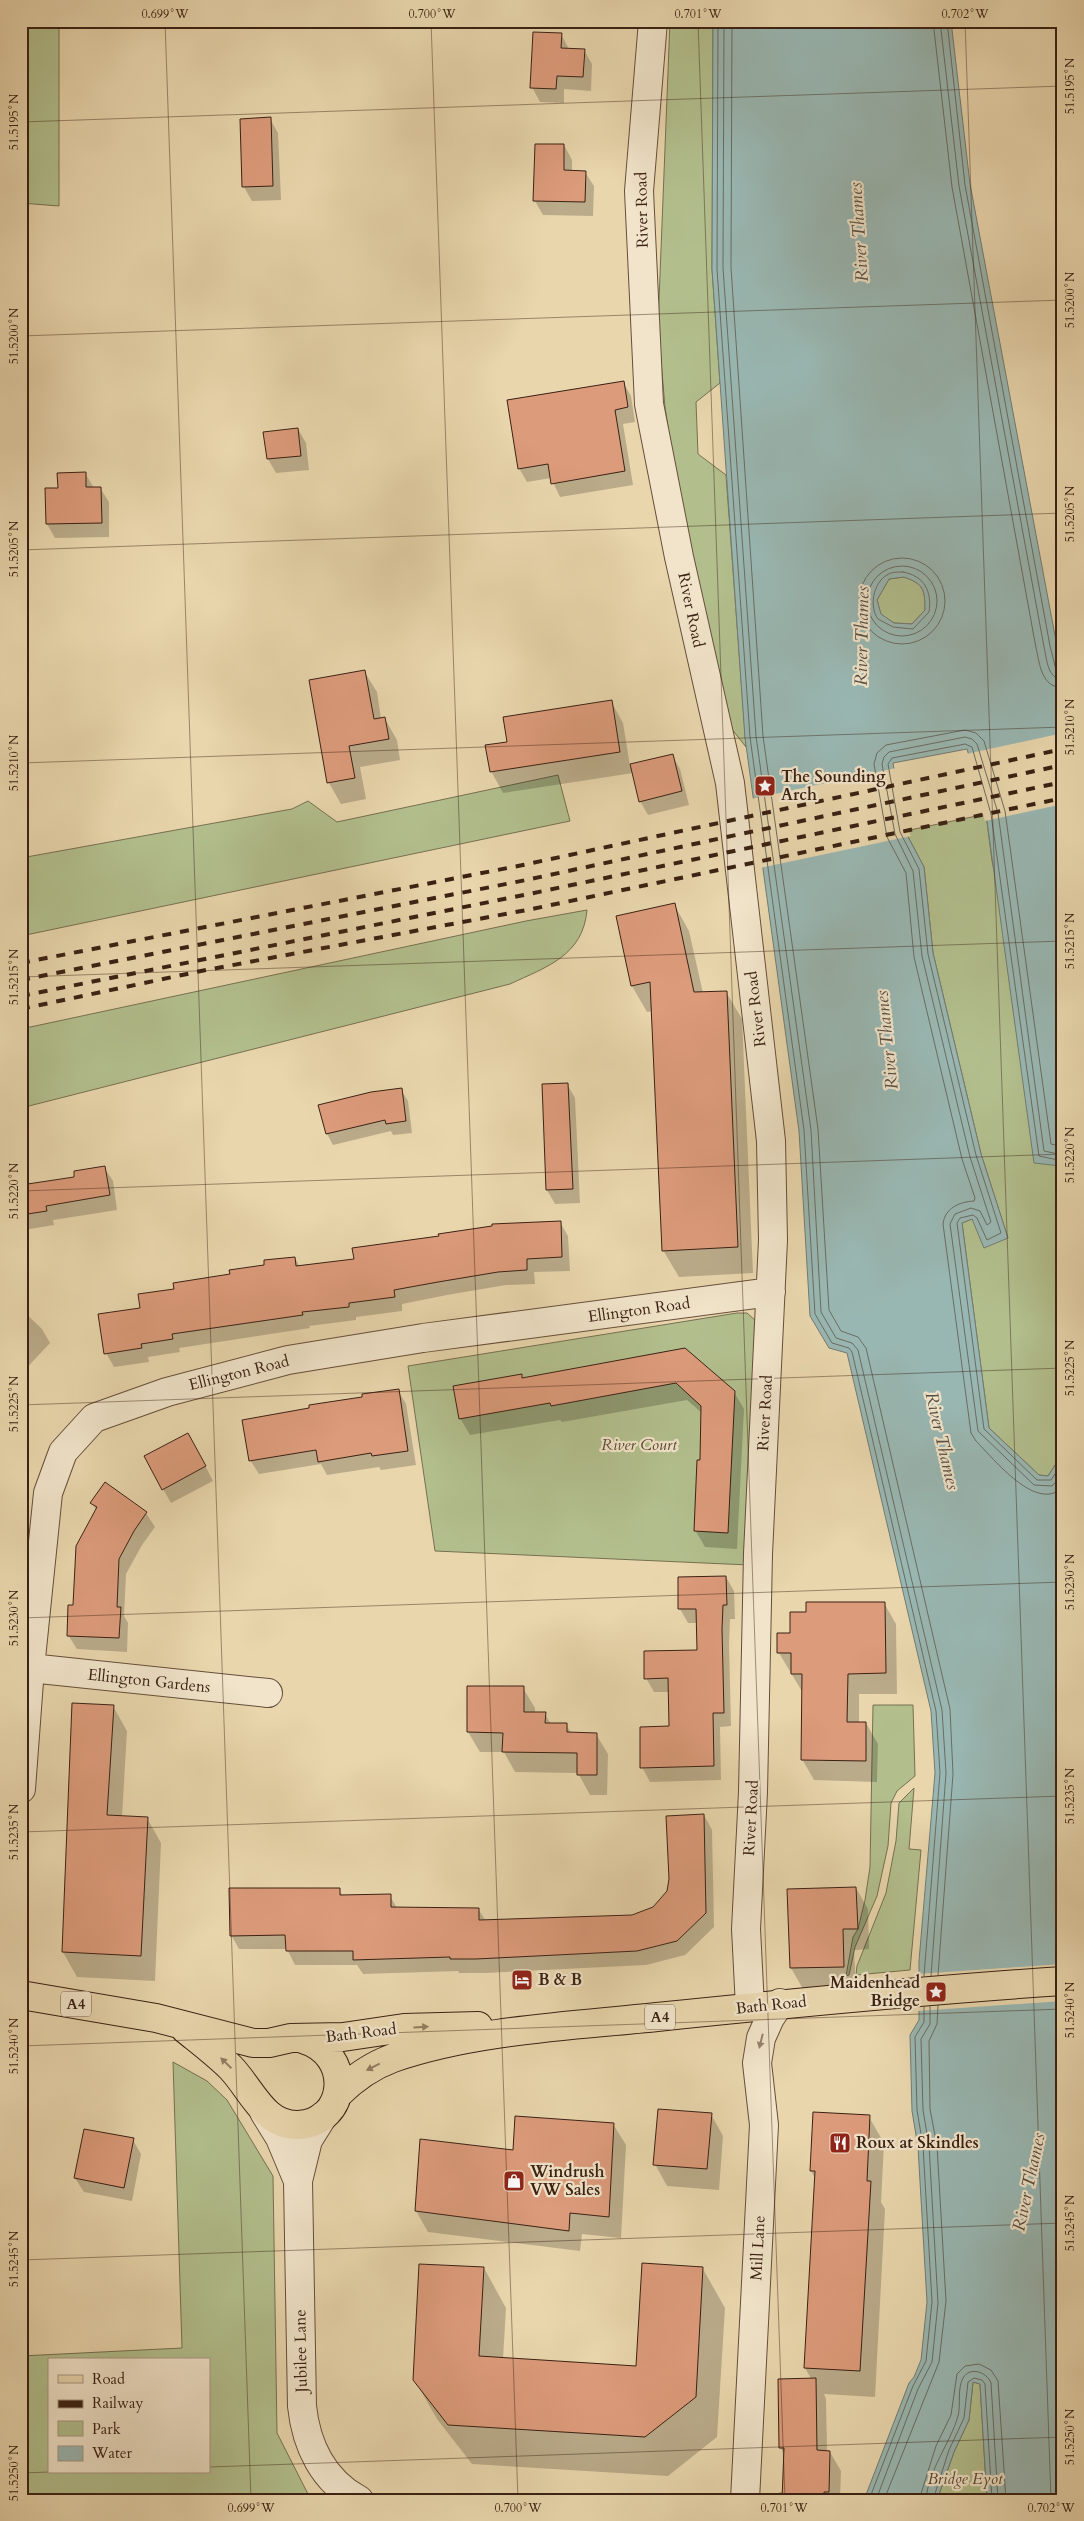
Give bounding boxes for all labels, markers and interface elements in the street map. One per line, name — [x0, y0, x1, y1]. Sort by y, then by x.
text: 0.699°W — [141, 6, 189, 22]
text: 0.700°W — [408, 6, 456, 22]
text: 0.701°W — [674, 6, 722, 22]
text: 0.702°W — [941, 6, 989, 22]
text: 51.5195°N — [1062, 57, 1078, 114]
text: 51.5195°N — [6, 93, 22, 150]
street label: River Road — [630, 171, 654, 248]
water label: River Thames — [843, 181, 875, 283]
text: 51.5200°N — [1062, 271, 1078, 328]
text: 51.5200°N — [6, 307, 22, 364]
text: 51.5205°N — [1062, 485, 1078, 542]
text: 51.5205°N — [6, 520, 22, 577]
street label: River Road — [672, 570, 710, 650]
water label: River Thames — [849, 586, 875, 686]
text: 51.5210°N — [1062, 698, 1078, 755]
text: 51.5210°N — [6, 734, 22, 791]
place label: The Sounding Arch — [781, 766, 886, 806]
place icon: The Sounding Arch — [753, 774, 777, 798]
text: 51.5215°N — [1062, 912, 1078, 969]
text: 51.5215°N — [6, 948, 22, 1005]
street label: River Road — [740, 969, 772, 1048]
water label: River Thames — [869, 989, 905, 1091]
text: 51.5220°N — [1062, 1126, 1078, 1183]
text: 51.5220°N — [6, 1162, 22, 1219]
street label: Ellington Road — [587, 1292, 692, 1328]
text: 51.5225°N — [1062, 1339, 1078, 1396]
street label: Ellington Road — [186, 1350, 292, 1396]
street label: River Road — [752, 1374, 778, 1452]
text: 51.5225°N — [6, 1375, 22, 1432]
water label: River Thames — [919, 1390, 965, 1492]
park label: River Court — [601, 1434, 677, 1456]
text: 51.5230°N — [1062, 1553, 1078, 1610]
text: 51.5230°N — [6, 1589, 22, 1646]
street label: Ellington Gardens — [87, 1664, 211, 1698]
text: 51.5235°N — [1062, 1767, 1078, 1824]
street label: River Road — [738, 1779, 764, 1857]
text: 51.5235°N — [6, 1803, 22, 1860]
hotel icon: B & B — [510, 1968, 534, 1992]
place label: B & B — [538, 1969, 582, 1991]
place label: Maidenhead Bridge — [830, 1972, 920, 2012]
place icon: Maidenhead Bridge — [924, 1980, 948, 2004]
text: 51.5240°N — [1062, 1981, 1078, 2038]
street label: Bath Road — [734, 1990, 808, 2020]
road number: A4 — [61, 1992, 91, 2016]
road number: A4 — [645, 2004, 675, 2030]
text: 51.5240°N — [6, 2017, 22, 2074]
street label: Bath Road — [324, 2018, 398, 2048]
one-way arrow — [413, 2023, 429, 2031]
one-way arrow — [757, 2034, 765, 2049]
one-way arrow — [220, 2057, 232, 2069]
one-way arrow — [366, 2063, 380, 2071]
restaurant icon: Roux at Skindles — [828, 2131, 852, 2155]
water label: River Thames — [1006, 2131, 1052, 2233]
place label: Roux at Skindles — [856, 2132, 979, 2154]
place label: Windrush VW Sales — [529, 2161, 604, 2201]
shop icon: Windrush VW Sales — [502, 2169, 526, 2193]
text: 51.5245°N — [1062, 2194, 1078, 2251]
street label: Mill Lane — [745, 2215, 771, 2281]
text: 51.5245°N — [6, 2230, 22, 2287]
street label: Jubilee Lane — [289, 2309, 313, 2395]
legend — [48, 2358, 210, 2474]
text: Road — [92, 2369, 125, 2389]
text: Railway — [92, 2393, 143, 2413]
text: 51.5250°N — [1062, 2408, 1078, 2465]
text: Park — [92, 2419, 121, 2439]
text: Water — [91, 2443, 133, 2463]
text: 51.5250°N — [6, 2444, 22, 2501]
park label: Bridge Eyot — [927, 2468, 1003, 2490]
text: 0.699°W — [227, 2500, 275, 2516]
text: 0.700°W — [494, 2500, 542, 2516]
text: 0.701°W — [760, 2500, 808, 2516]
text: 0.702°W — [1027, 2500, 1075, 2516]

